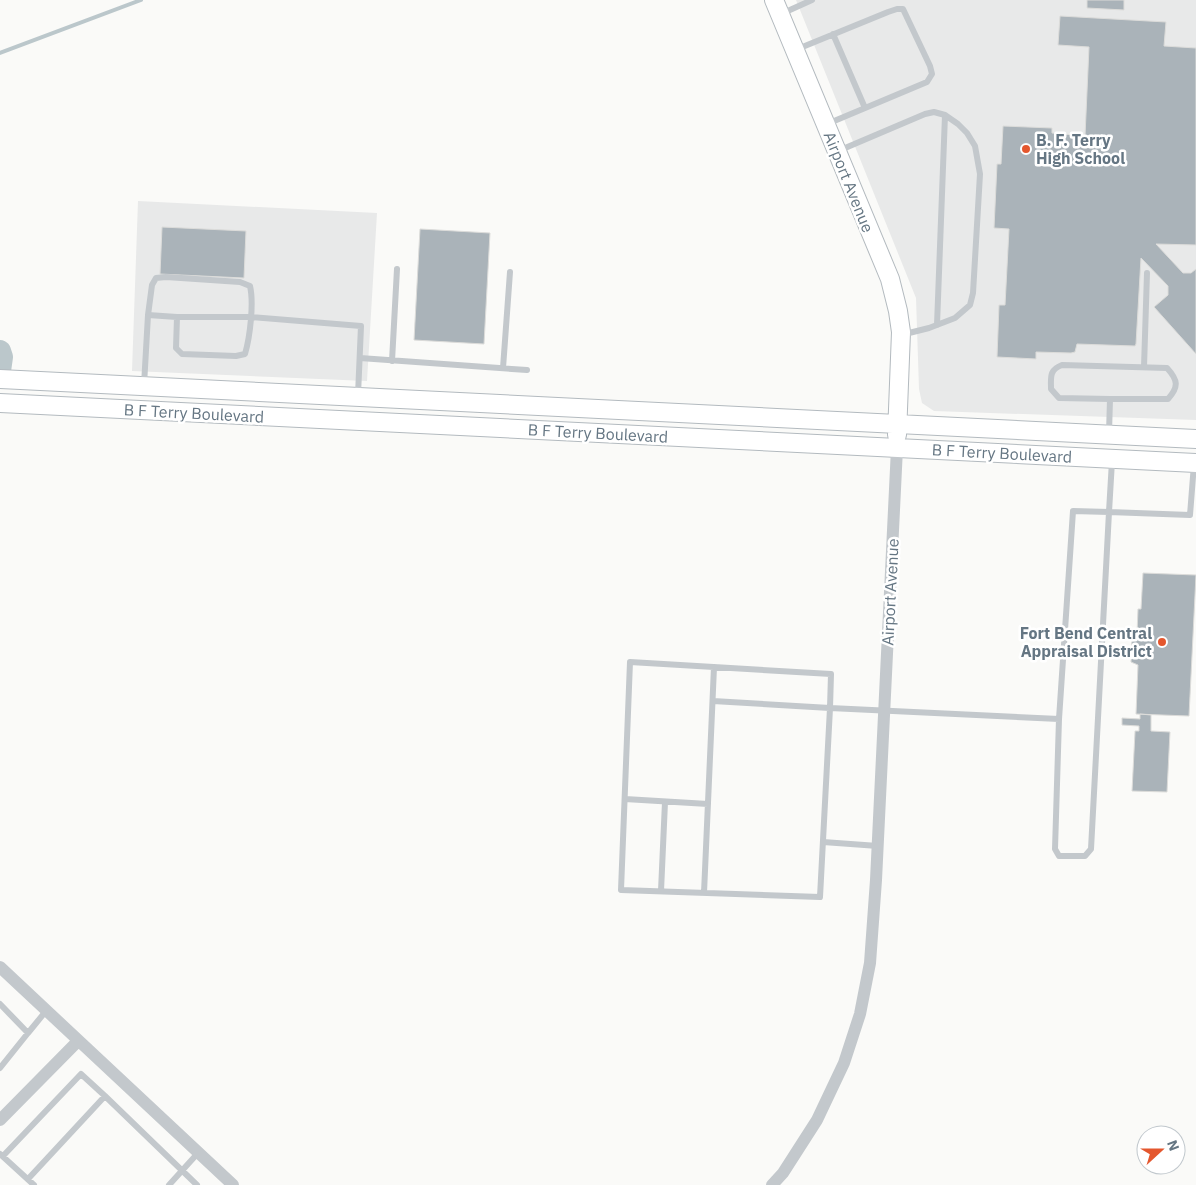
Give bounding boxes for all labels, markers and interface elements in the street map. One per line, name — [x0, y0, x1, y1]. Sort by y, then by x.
street label: Airport Avenue — [820, 129, 878, 236]
place label: B. F. Terry High School — [1036, 130, 1125, 168]
marker: B. F. Terry High School — [1020, 143, 1032, 155]
street label: B F Terry Boulevard — [123, 399, 265, 427]
street label: B F Terry Boulevard — [527, 419, 669, 447]
street label: B F Terry Boulevard — [931, 439, 1073, 467]
street label: Airport Avenue — [877, 538, 903, 646]
place label: Fort Bend Central Appraisal District — [1020, 623, 1152, 661]
marker: Fort Bend Central Appraisal District — [1156, 636, 1168, 648]
north arrow — [1136, 1125, 1186, 1175]
text: N — [1163, 1137, 1183, 1153]

